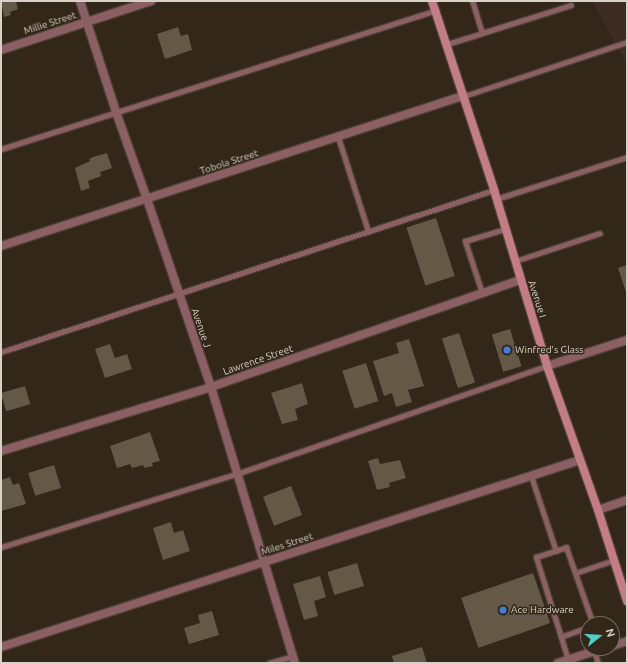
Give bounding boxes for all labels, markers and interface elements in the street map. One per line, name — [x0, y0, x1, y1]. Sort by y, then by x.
street label: Millie Street — [22, 9, 78, 37]
street label: Tobola Street — [198, 147, 260, 177]
street label: Avenue I — [525, 279, 549, 319]
street label: Avenue J — [189, 307, 213, 349]
street label: Lawrence Street — [221, 342, 295, 378]
place label: Winfred's Glass — [515, 344, 584, 356]
marker: Winfred's Glass — [502, 345, 512, 355]
street label: Miles Street — [260, 530, 314, 558]
place label: Ace Hardware — [511, 604, 574, 616]
marker: Ace Hardware — [498, 605, 508, 615]
north arrow — [580, 616, 620, 656]
text: N — [604, 627, 617, 638]

